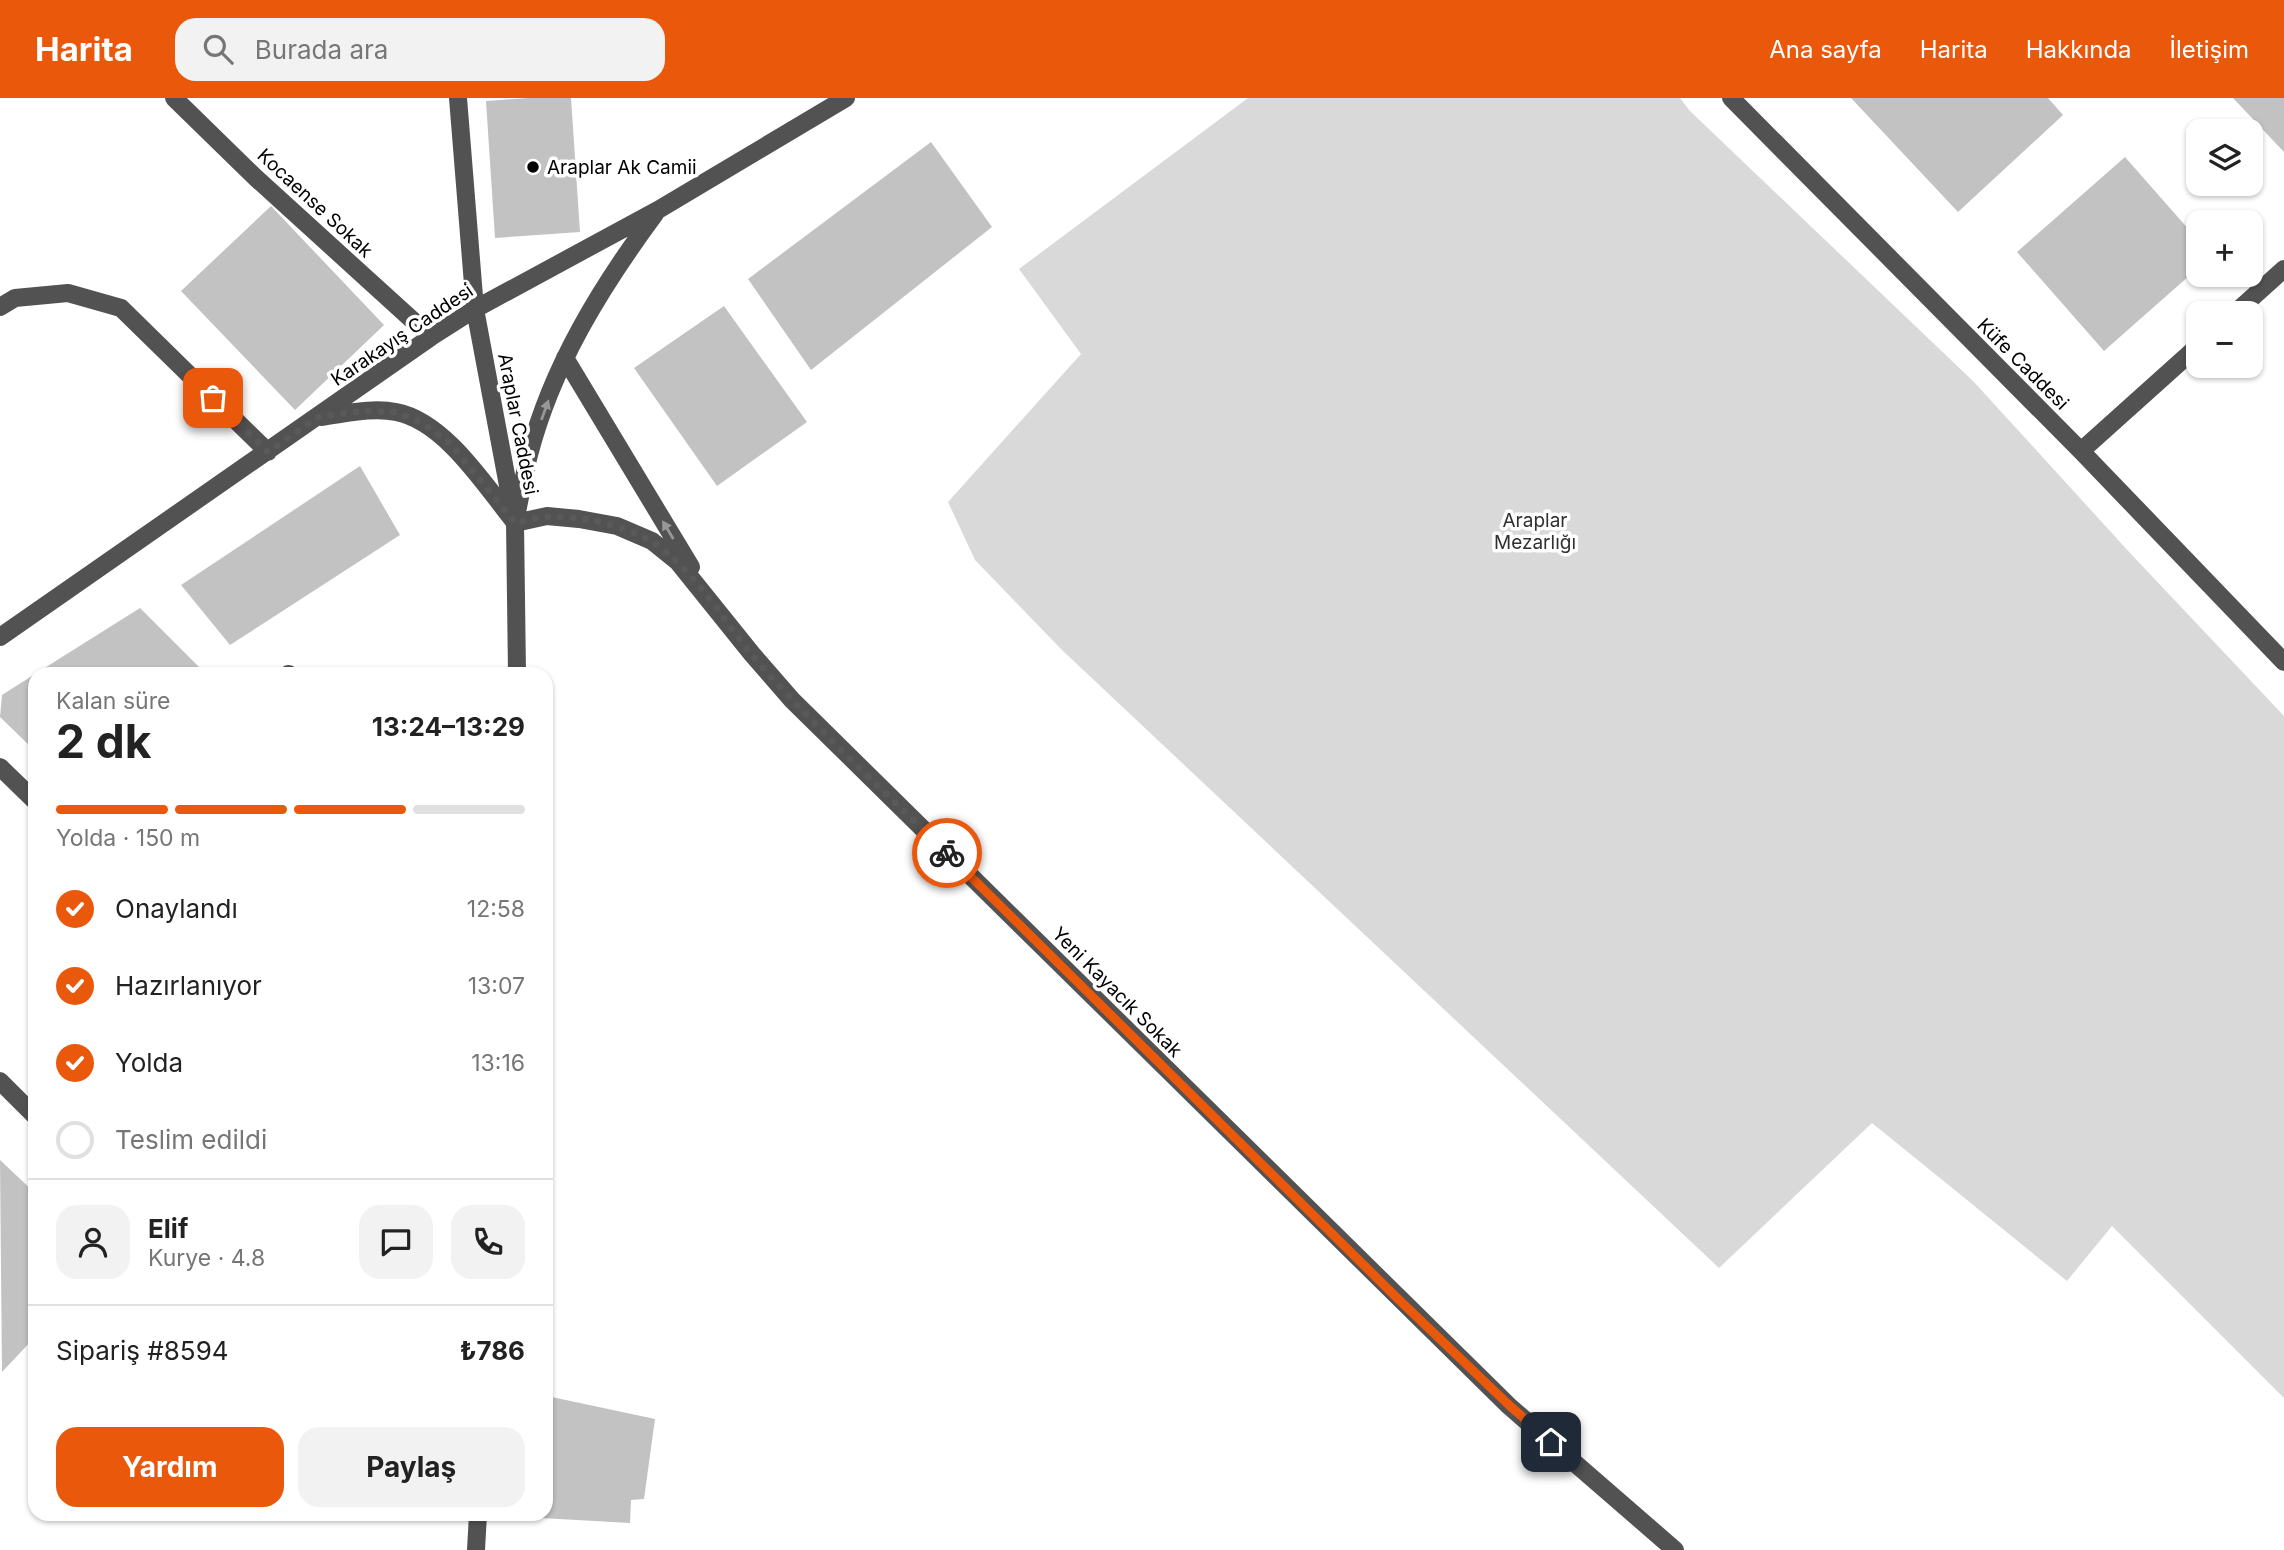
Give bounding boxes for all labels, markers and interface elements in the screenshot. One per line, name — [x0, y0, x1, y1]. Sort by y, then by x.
search box — [175, 18, 665, 81]
text: Harita — [35, 29, 133, 69]
icon: search — [199, 30, 237, 68]
text: Burada ara — [255, 34, 388, 65]
text: Ana sayfa — [1769, 35, 1882, 64]
text: Harita — [1920, 35, 1988, 64]
text: Hakkında — [2026, 35, 2132, 64]
text: İletişim — [2170, 35, 2249, 64]
map controls — [2186, 119, 2263, 378]
button: layers — [2186, 119, 2263, 196]
street label: Kocaense Sokak — [253, 144, 378, 263]
place label: Araplar Ak Camii — [547, 156, 697, 179]
marker: Araplar Ak Camii — [525, 159, 541, 175]
button: + — [2186, 210, 2263, 287]
street label: Karakayış Caddesi — [327, 279, 477, 391]
button: − — [2186, 301, 2263, 378]
street label: Küfe Caddesi — [1973, 314, 2073, 414]
street label: Araplar Caddesi — [493, 351, 543, 497]
pin — [183, 368, 243, 428]
icon: bag — [194, 379, 232, 417]
one-way arrow — [540, 399, 551, 420]
park label: Araplar Mezarlığı — [1494, 509, 1576, 554]
one-way arrow — [662, 520, 675, 539]
text: Kalan süre — [56, 687, 170, 715]
text: 13:24–13:29 — [372, 711, 525, 742]
text: 2 dk — [56, 713, 152, 769]
courier — [912, 818, 982, 888]
text: Yolda · 150 m — [56, 824, 200, 852]
icon: bike — [928, 834, 966, 872]
icon: check — [56, 890, 94, 928]
text: Onaylandı — [115, 893, 238, 924]
text: 12:58 — [467, 895, 525, 923]
street label: Yeni Kayacık Sokak — [1047, 922, 1187, 1062]
icon: check — [56, 967, 94, 1005]
text: Hazırlanıyor — [115, 970, 262, 1001]
text: 13:07 — [468, 972, 525, 1000]
icon: check — [56, 1044, 94, 1082]
text: Yolda — [115, 1047, 183, 1078]
text: 13:16 — [471, 1049, 525, 1077]
text: Teslim edildi — [115, 1124, 267, 1155]
button: person — [56, 1205, 130, 1279]
button: chat — [359, 1205, 433, 1279]
button: phone — [451, 1205, 525, 1279]
text: Elif — [148, 1213, 188, 1244]
text: Kurye · 4.8 — [148, 1244, 265, 1272]
text: Sipariş #8594 — [56, 1335, 229, 1366]
text: ₺786 — [460, 1335, 525, 1366]
pin — [1521, 1412, 1581, 1472]
icon: home — [1532, 1423, 1570, 1461]
button: Yardım — [56, 1427, 284, 1507]
button: Paylaş — [298, 1427, 525, 1507]

